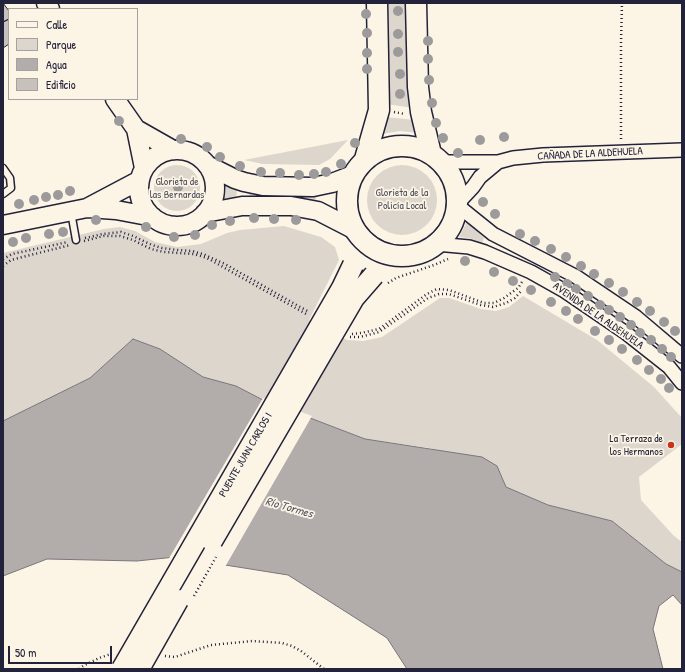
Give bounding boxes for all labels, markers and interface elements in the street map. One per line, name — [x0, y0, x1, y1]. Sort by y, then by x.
legend — [8, 8, 138, 100]
text: Calle — [46, 16, 67, 33]
text: Parque — [46, 36, 76, 53]
text: Agua — [46, 56, 67, 73]
text: Edificio — [46, 76, 76, 93]
street label: CAÑADA DE LA ALDEHUELA — [537, 145, 643, 163]
park label: Glorieta de las Bernardas — [150, 175, 204, 201]
park label: Glorieta de la Policía Local — [376, 186, 428, 212]
street label: AVENIDA DE LA ALDEHUELA — [550, 280, 646, 352]
street label: PUENTE JUAN CARLOS I — [216, 410, 276, 500]
place label: La Terraza de los Hermanos — [610, 432, 663, 458]
marker: La Terraza de los Hermanos — [666, 440, 676, 450]
water label: Río Tormes — [264, 494, 314, 522]
scale bar — [10, 638, 114, 664]
text: 50 m — [15, 644, 36, 661]

